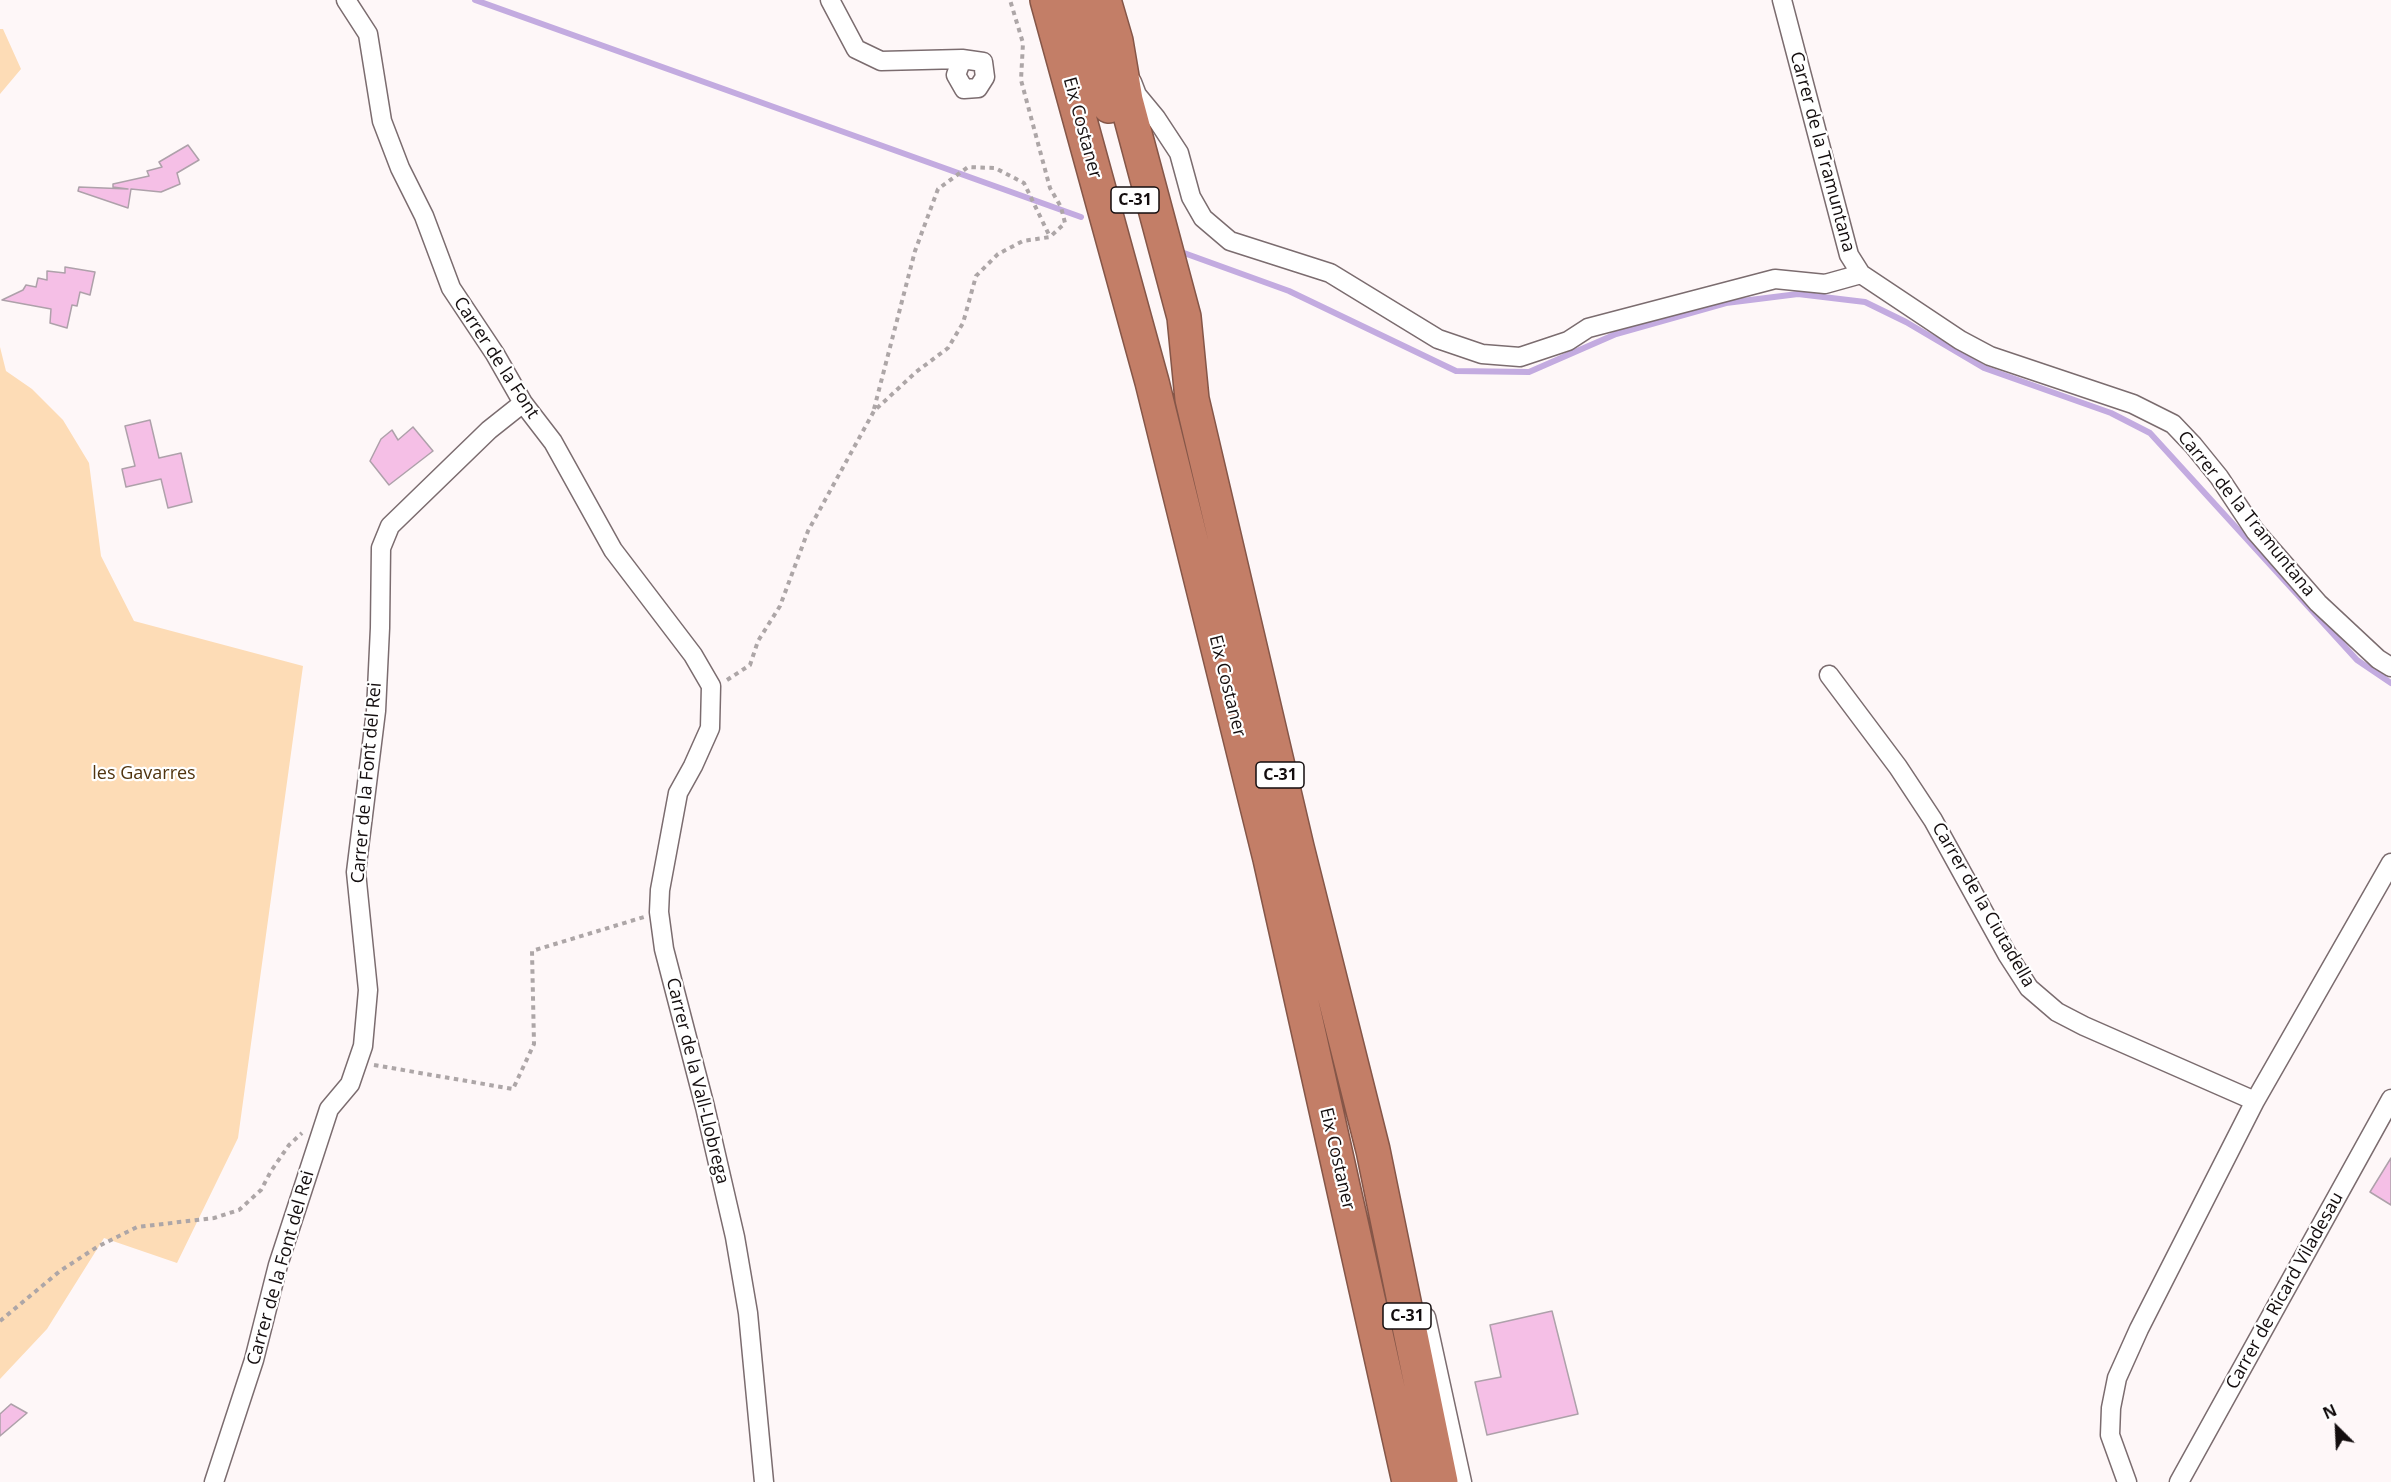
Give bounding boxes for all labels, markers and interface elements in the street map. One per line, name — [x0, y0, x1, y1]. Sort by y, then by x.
street label: Carrer de la Tramuntana — [1785, 49, 1859, 255]
street label: Eix Costaner — [1058, 75, 1106, 181]
road number: C-31 — [1111, 187, 1159, 213]
street label: Carrer de la Font — [449, 293, 543, 423]
street label: Carrer de la Tramuntana — [2173, 427, 2319, 601]
street label: Eix Costaner — [1204, 633, 1250, 739]
street label: Carrer de la Font del Rei — [347, 682, 387, 884]
road number: C-31 — [1256, 762, 1304, 788]
park label: les Gavarres — [92, 763, 196, 785]
street label: Carrer de la Ciutadella — [1927, 819, 2039, 991]
street label: Carrer de la Vall-Llobrega — [661, 976, 733, 1186]
street label: Eix Costaner — [1315, 1106, 1359, 1212]
street label: Carrer de la Font del Rei — [243, 1168, 319, 1368]
street label: Carrer de Ricard Viladesau — [2222, 1189, 2348, 1393]
road number: C-31 — [1383, 1303, 1431, 1329]
north arrow — [2307, 1398, 2367, 1458]
text: N — [2319, 1399, 2340, 1424]

